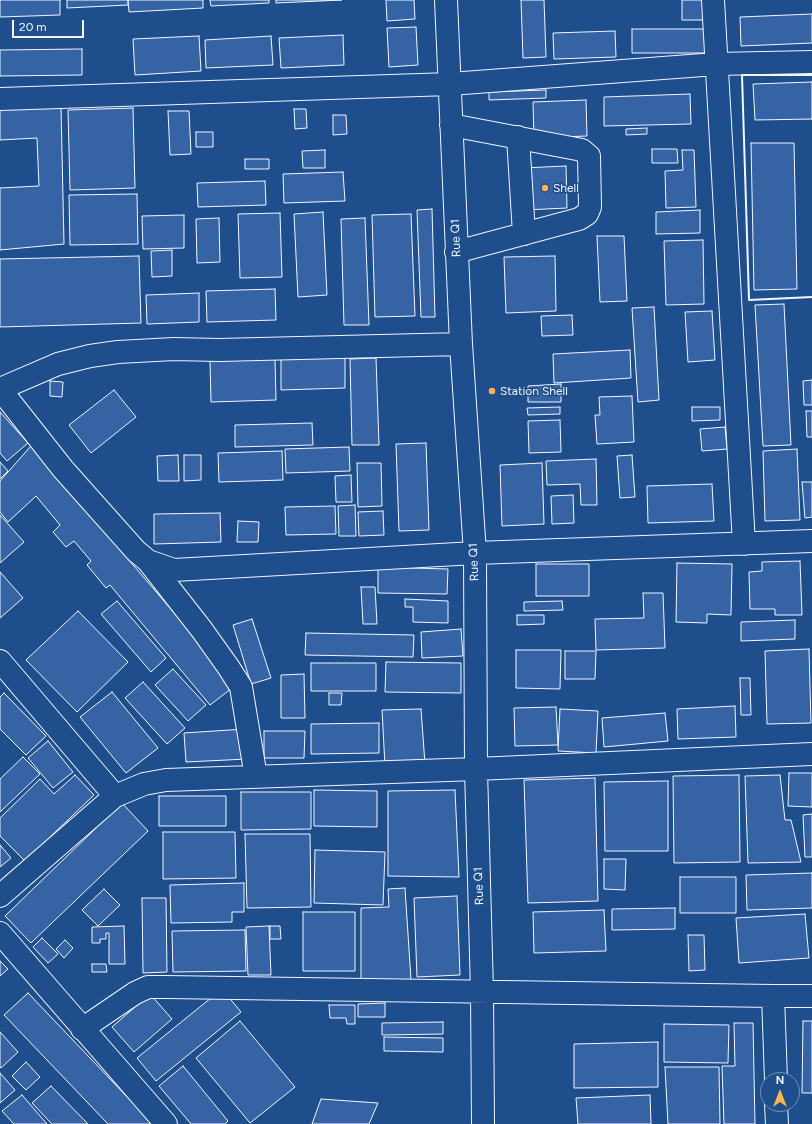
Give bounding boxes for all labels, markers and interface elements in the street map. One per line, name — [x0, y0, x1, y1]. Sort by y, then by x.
scale bar — [14, 12, 86, 38]
text: 20 m — [19, 20, 47, 34]
place label: Shell — [553, 181, 579, 195]
marker: Shell — [540, 183, 550, 193]
street label: Rue Q1 — [448, 219, 464, 257]
place label: Station Shell — [500, 384, 568, 398]
marker: Station Shell — [487, 386, 497, 396]
street label: Rue Q1 — [466, 543, 482, 581]
street label: Rue Q1 — [471, 867, 487, 905]
north arrow — [760, 1072, 800, 1112]
text: N — [776, 1074, 784, 1087]

